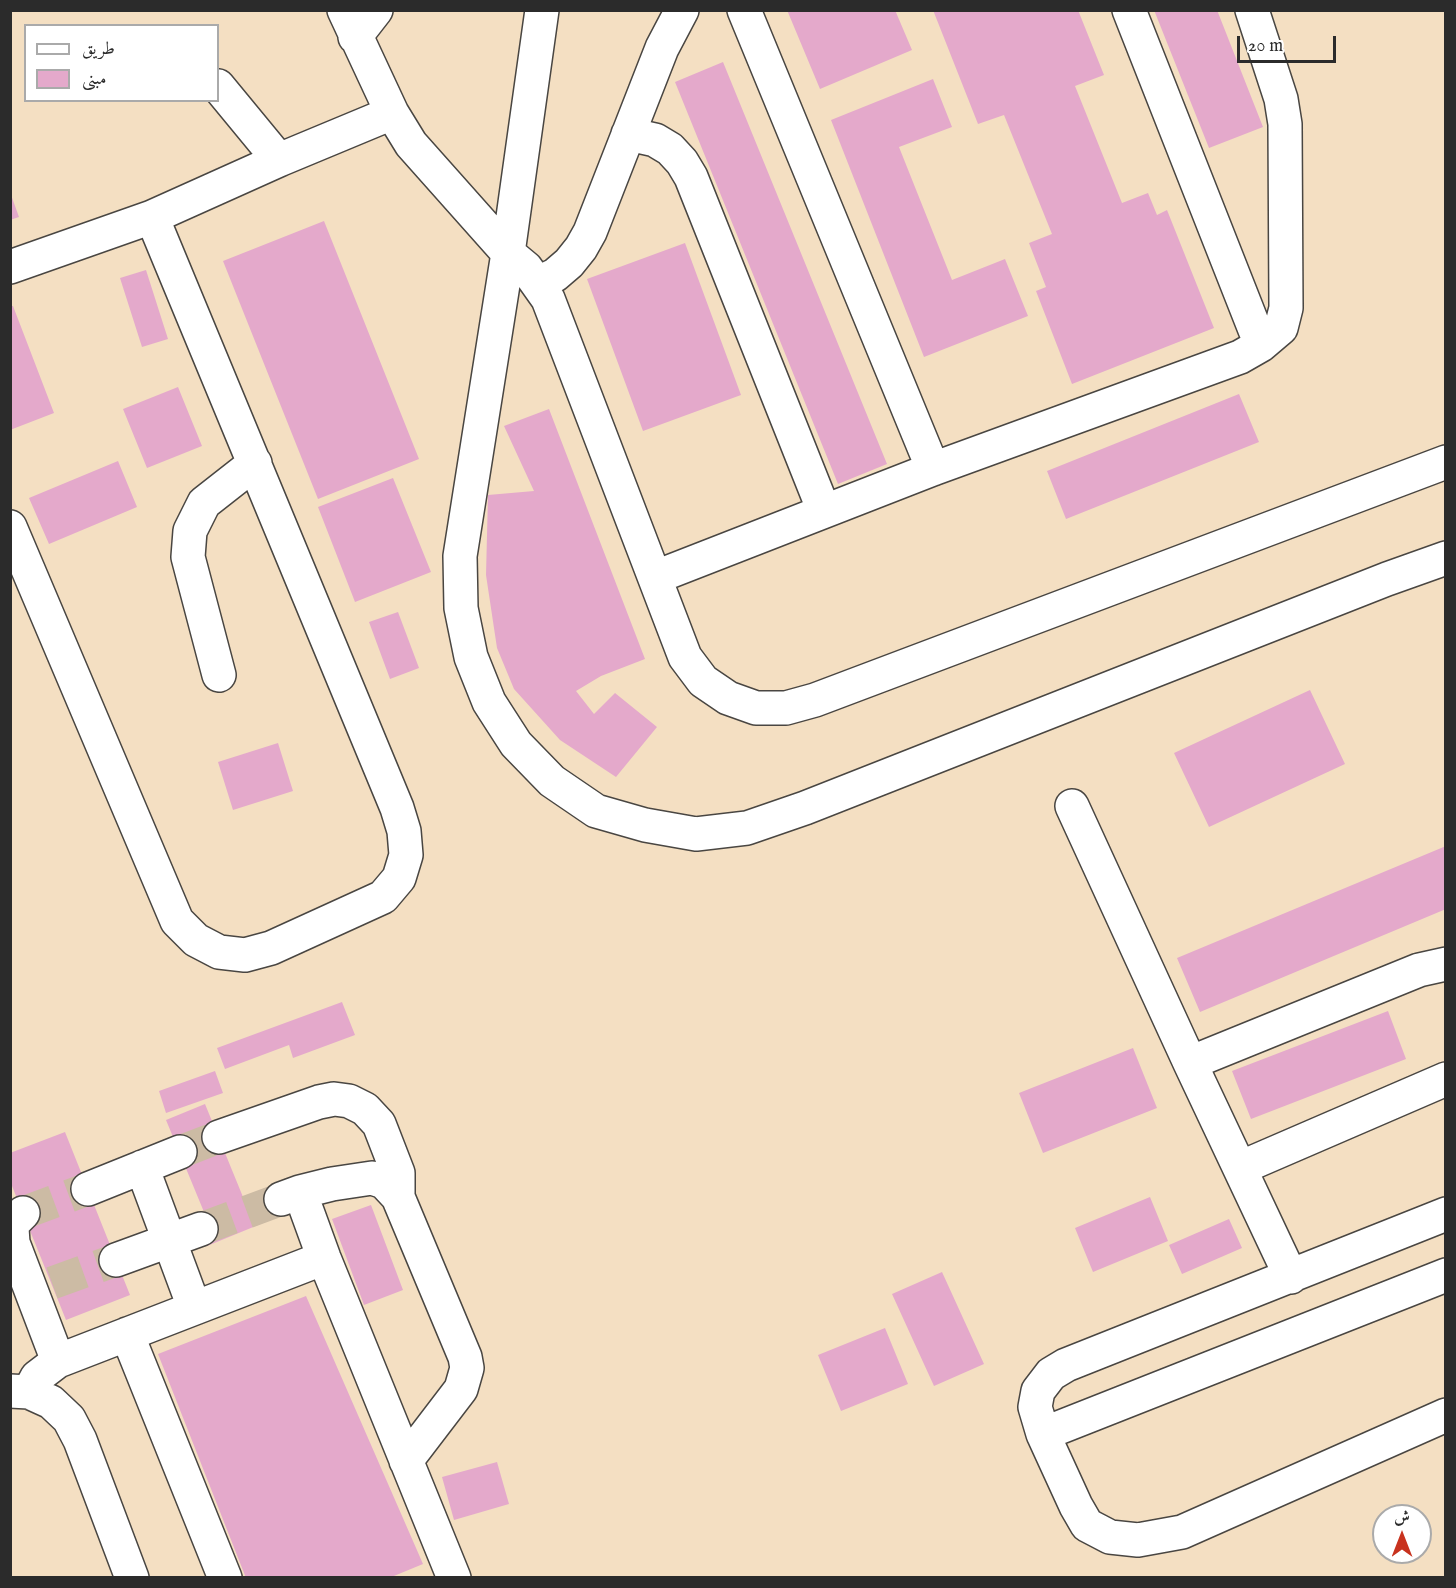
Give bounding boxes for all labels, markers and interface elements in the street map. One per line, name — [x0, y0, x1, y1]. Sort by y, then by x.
legend — [24, 24, 219, 102]
scale bar — [1240, 24, 1339, 62]
text: 20 m — [1248, 35, 1283, 58]
text: طريق — [82, 38, 115, 61]
text: مبنى — [82, 68, 107, 91]
north arrow — [1372, 1504, 1432, 1564]
text: ش — [1394, 1508, 1410, 1528]

